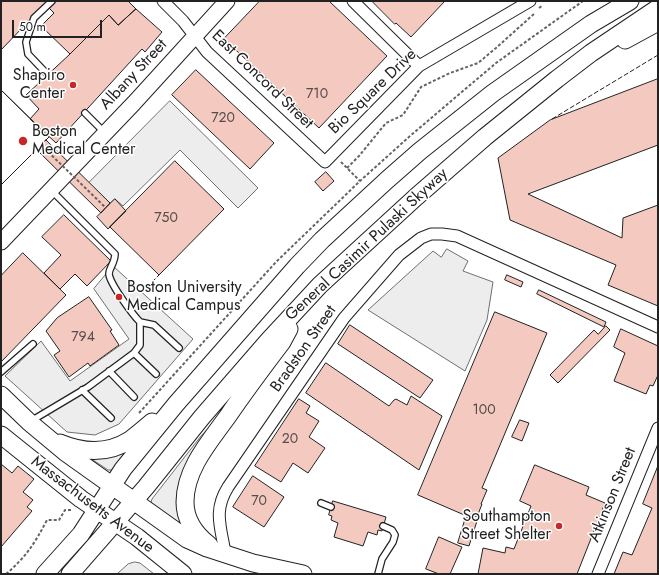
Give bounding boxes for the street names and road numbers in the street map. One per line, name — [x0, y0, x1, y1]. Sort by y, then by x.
street label: East Concord Street — [207, 27, 317, 133]
street label: Albany Street — [96, 36, 172, 114]
street label: Bio Square Drive — [325, 45, 421, 139]
street label: General Casimir Pulaski Skyway — [282, 165, 452, 325]
street label: Bradston Street — [267, 302, 341, 396]
street label: Atkinson Street — [585, 445, 641, 545]
street label: Massachusetts Avenue — [27, 452, 157, 558]

